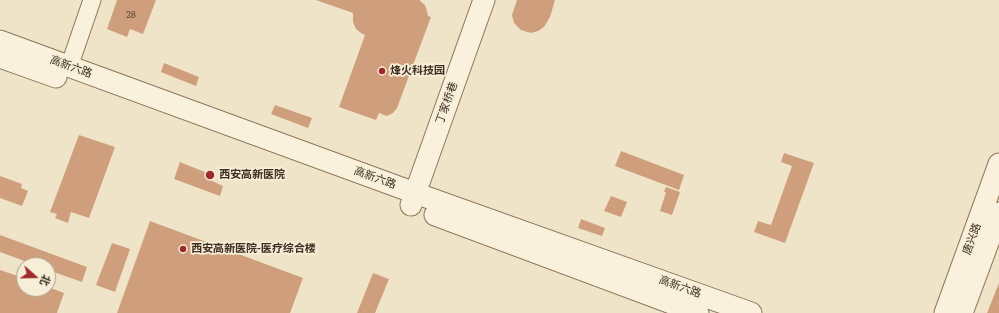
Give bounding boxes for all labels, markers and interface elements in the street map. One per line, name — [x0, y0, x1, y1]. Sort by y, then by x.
house number: 28 — [126, 10, 136, 20]
street label: 高新六路 — [48, 53, 94, 81]
place label: 烽火科技园 — [390, 64, 445, 78]
marker: 烽火科技园 — [377, 66, 387, 76]
street label: 丁家桥巷 — [433, 80, 461, 126]
street label: 高新六路 — [352, 164, 398, 192]
place label: 西安高新医院 — [219, 168, 285, 182]
marker: 西安高新医院 — [204, 169, 216, 181]
street label: 唐兴路 — [960, 221, 984, 257]
place label: 西安高新医院-医疗综合楼 — [191, 242, 316, 256]
marker: 西安高新医院-医疗综合楼 — [178, 244, 188, 254]
north arrow — [16, 257, 56, 297]
text: 北 — [37, 273, 56, 289]
street label: 高新六路 — [657, 273, 703, 301]

